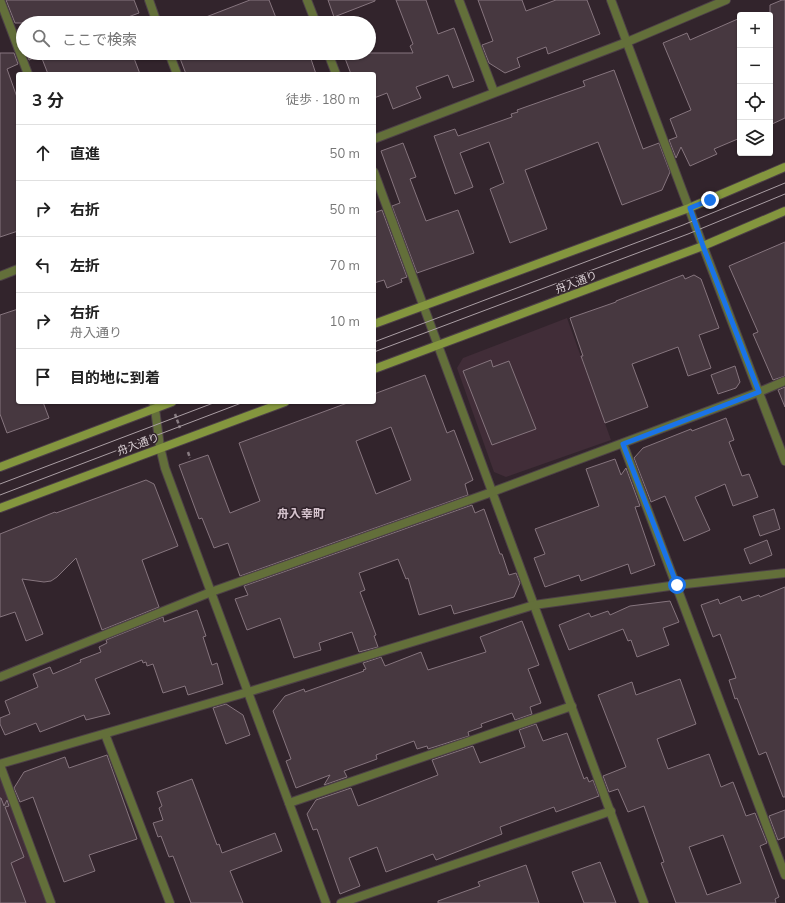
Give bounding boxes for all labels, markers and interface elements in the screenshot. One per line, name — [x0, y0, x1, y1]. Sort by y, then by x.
map controls — [737, 12, 773, 156]
button: + — [737, 12, 773, 48]
search box — [16, 16, 376, 60]
icon: search — [30, 27, 52, 49]
text: ここで検索 — [62, 30, 137, 49]
button: − — [737, 48, 773, 84]
button: locate — [737, 84, 773, 120]
text: 3 分 — [32, 89, 64, 110]
text: 徒歩 · 180 m — [286, 91, 360, 107]
button: layers — [737, 120, 773, 156]
icon: ahead — [32, 142, 54, 164]
text: 直進 — [70, 144, 100, 163]
text: 50 m — [330, 145, 360, 161]
route end — [701, 191, 719, 209]
icon: right — [32, 198, 54, 220]
text: 右折 — [70, 200, 100, 219]
text: 50 m — [330, 201, 360, 217]
icon: left — [32, 254, 54, 276]
text: 左折 — [70, 256, 100, 275]
text: 70 m — [330, 257, 360, 273]
street label: 舟入通り — [553, 268, 599, 296]
text: 右折 — [70, 303, 100, 322]
icon: right — [32, 310, 54, 332]
text: 10 m — [330, 313, 360, 329]
text: 舟入通り — [70, 324, 122, 340]
icon: arrive — [32, 366, 54, 388]
text: 目的地に到着 — [70, 368, 160, 387]
street label: 舟入通り — [115, 430, 161, 458]
district label: 舟入幸町 — [277, 506, 325, 521]
route start — [668, 576, 686, 594]

